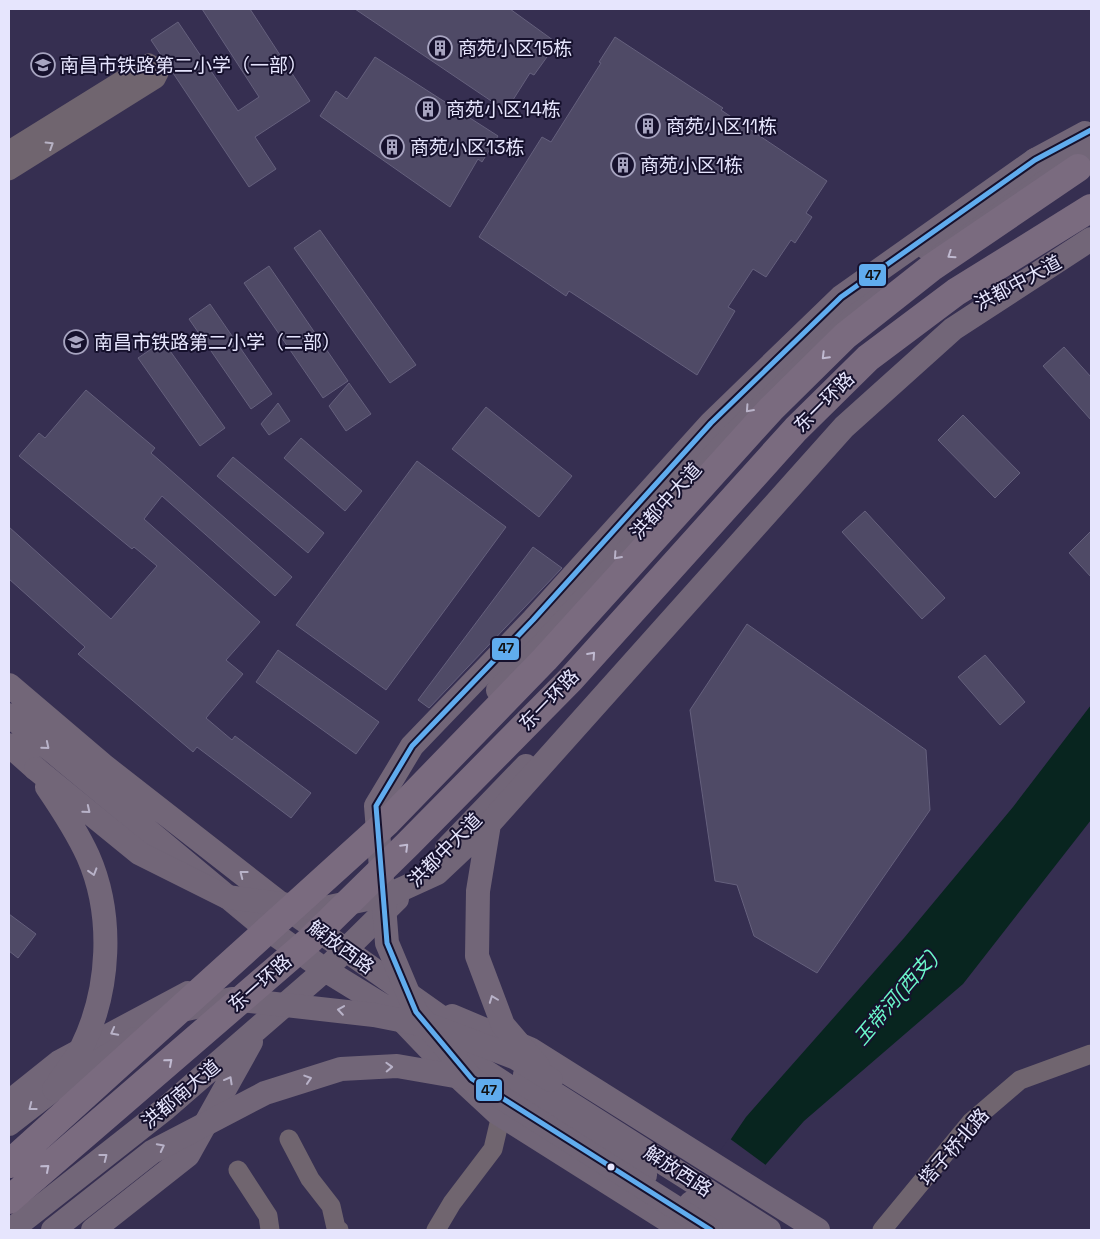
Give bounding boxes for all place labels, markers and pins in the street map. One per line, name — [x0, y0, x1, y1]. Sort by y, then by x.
building icon: 商苑小区15栋 — [427, 35, 453, 61]
place label: 商苑小区15栋 — [458, 36, 572, 61]
school or university icon: 南昌市铁路第二小学（一部） — [30, 52, 56, 78]
place label: 南昌市铁路第二小学（一部） — [60, 53, 307, 78]
building icon: 商苑小区14栋 — [415, 96, 441, 122]
place label: 商苑小区14栋 — [446, 97, 561, 122]
building icon: 商苑小区11栋 — [635, 113, 661, 139]
place label: 商苑小区11栋 — [666, 114, 777, 139]
building icon: 商苑小区13栋 — [379, 134, 405, 160]
place label: 商苑小区13栋 — [410, 135, 524, 160]
building icon: 商苑小区1栋 — [610, 152, 636, 178]
place label: 商苑小区1栋 — [640, 153, 743, 178]
school or university icon: 南昌市铁路第二小学（二部） — [63, 329, 89, 355]
place label: 南昌市铁路第二小学（二部） — [94, 330, 341, 355]
unlabelled marker — [606, 1162, 616, 1172]

